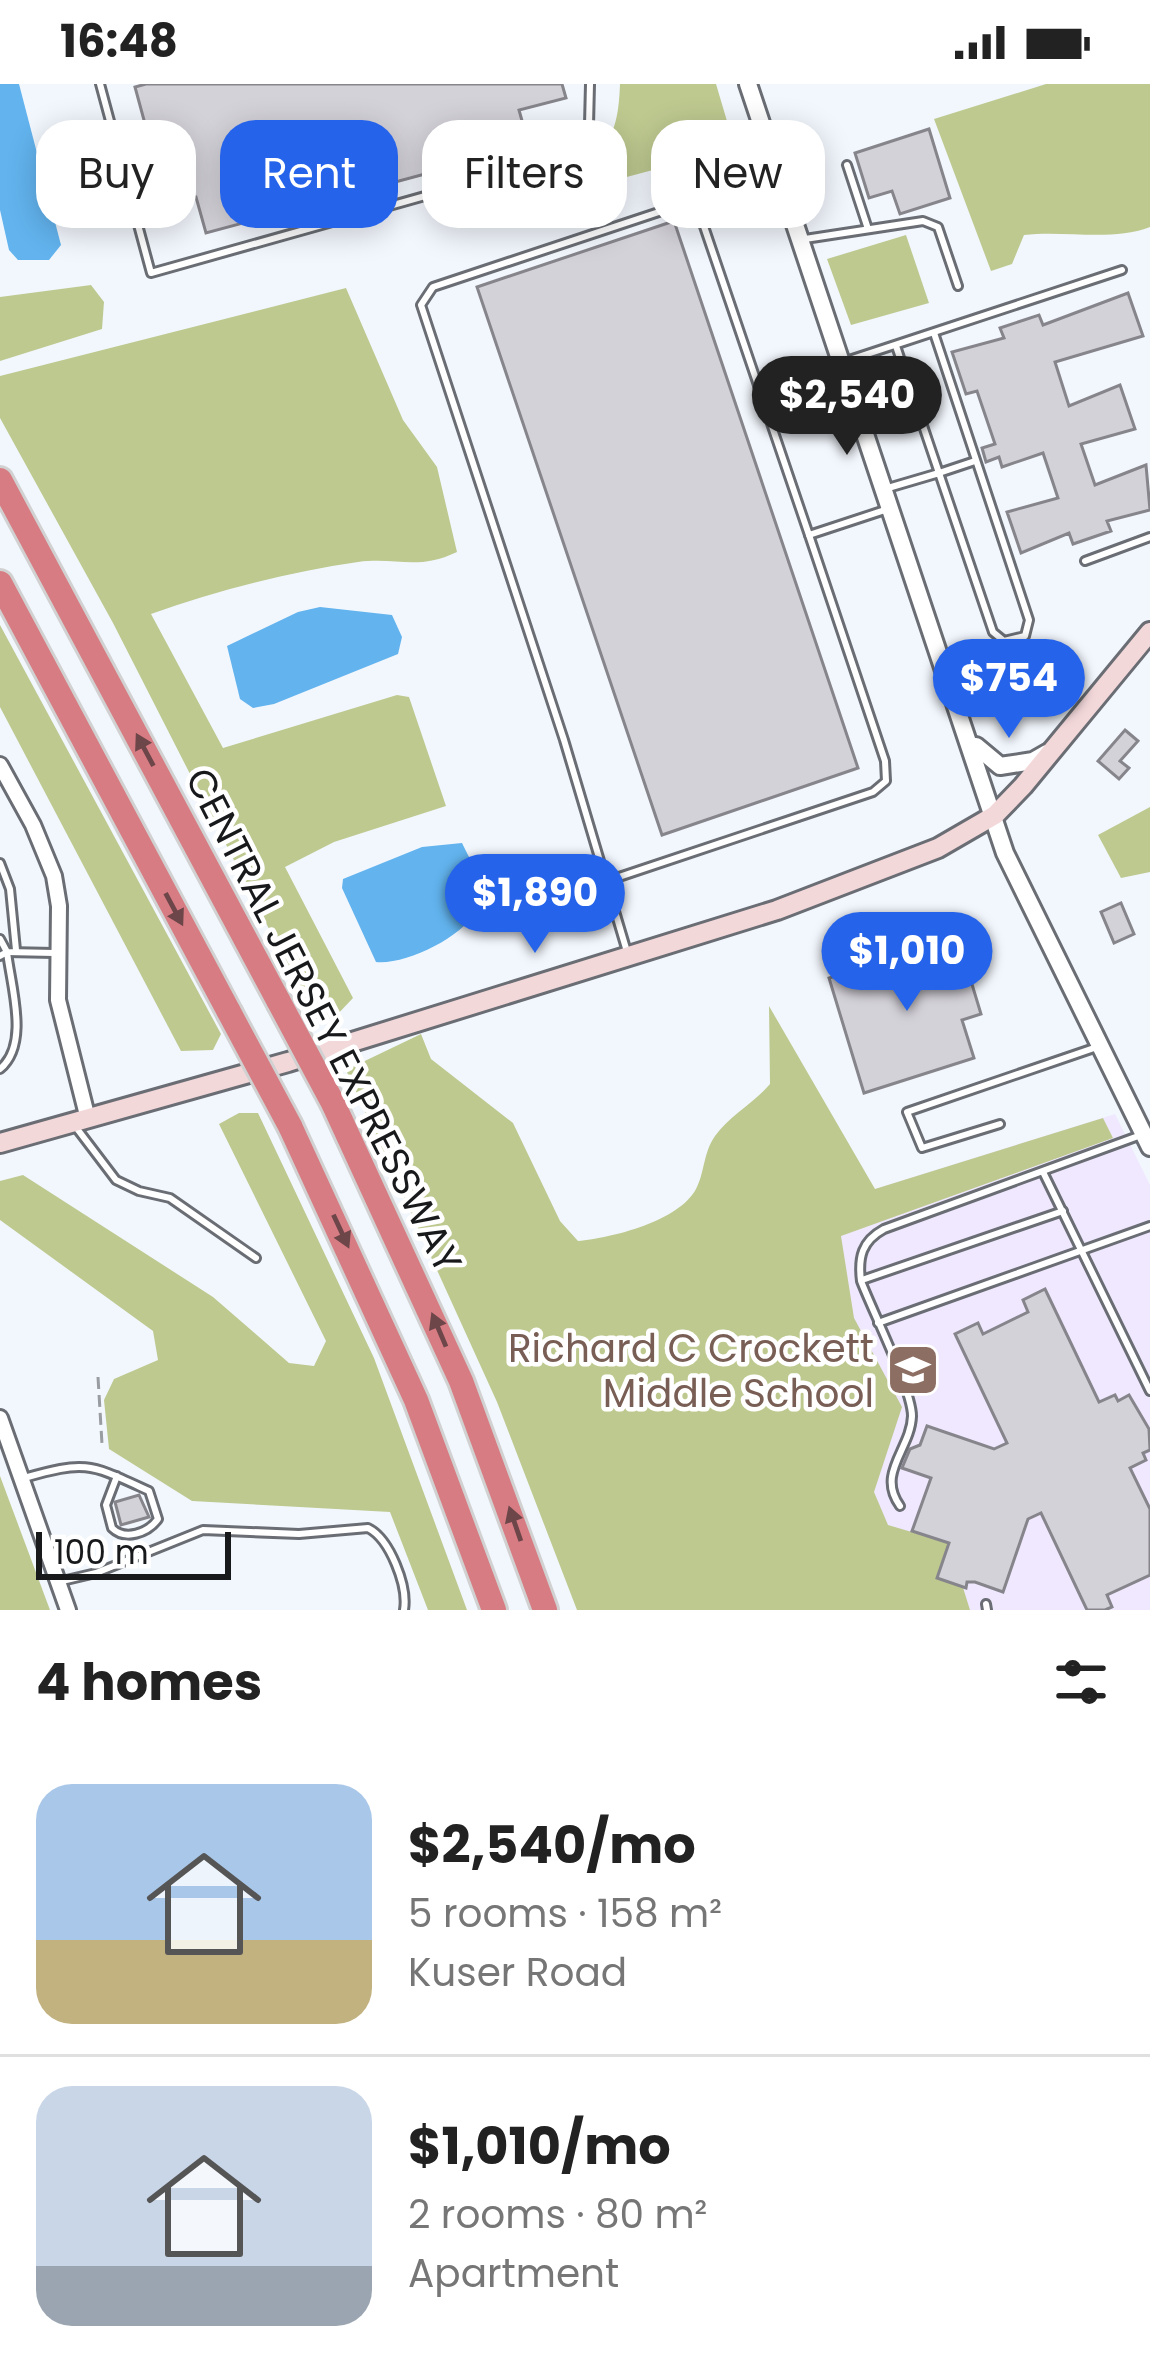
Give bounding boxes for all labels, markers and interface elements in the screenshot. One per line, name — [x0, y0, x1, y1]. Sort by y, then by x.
text: 16:48 — [60, 10, 178, 73]
chip: Buy — [36, 120, 196, 228]
chip: Rent — [220, 120, 398, 228]
chip: Filters — [422, 120, 627, 228]
chip: New — [651, 120, 825, 228]
pin: $2,540 — [749, 356, 945, 458]
text: $2,540 — [779, 367, 915, 422]
pin: $754 — [938, 639, 1080, 741]
text: $754 — [960, 650, 1058, 705]
one-way arrow — [135, 733, 156, 767]
street label: CENTRAL JERSEY EXPRESSWAY — [172, 758, 475, 1282]
pin: $1,890 — [437, 854, 633, 956]
text: $1,890 — [472, 865, 598, 920]
one-way arrow — [163, 891, 184, 926]
pin: $1,010 — [809, 912, 1005, 1014]
text: $1,010 — [848, 923, 966, 978]
one-way arrow — [331, 1214, 351, 1249]
one-way arrow — [429, 1312, 449, 1347]
place label: Richard C Crockett Middle School — [508, 1321, 874, 1421]
school or university icon: Richard C Crockett Middle School — [885, 1342, 941, 1398]
one-way arrow — [505, 1505, 524, 1541]
scale bar — [36, 1526, 231, 1579]
text: 100 m — [54, 1529, 149, 1576]
text: 4 homes — [36, 1646, 262, 1718]
icon: filters — [1048, 1649, 1114, 1715]
text: $2,540/mo — [408, 1809, 696, 1881]
icon: home — [132, 1832, 276, 1976]
text: 5 rooms · 158 m² — [408, 1886, 722, 1941]
text: Kuser Road — [408, 1945, 627, 2000]
text: $1,010/mo — [408, 2110, 671, 2182]
icon: home — [132, 2134, 276, 2278]
text: 2 rooms · 80 m² — [408, 2187, 707, 2242]
text: Apartment — [408, 2246, 619, 2301]

